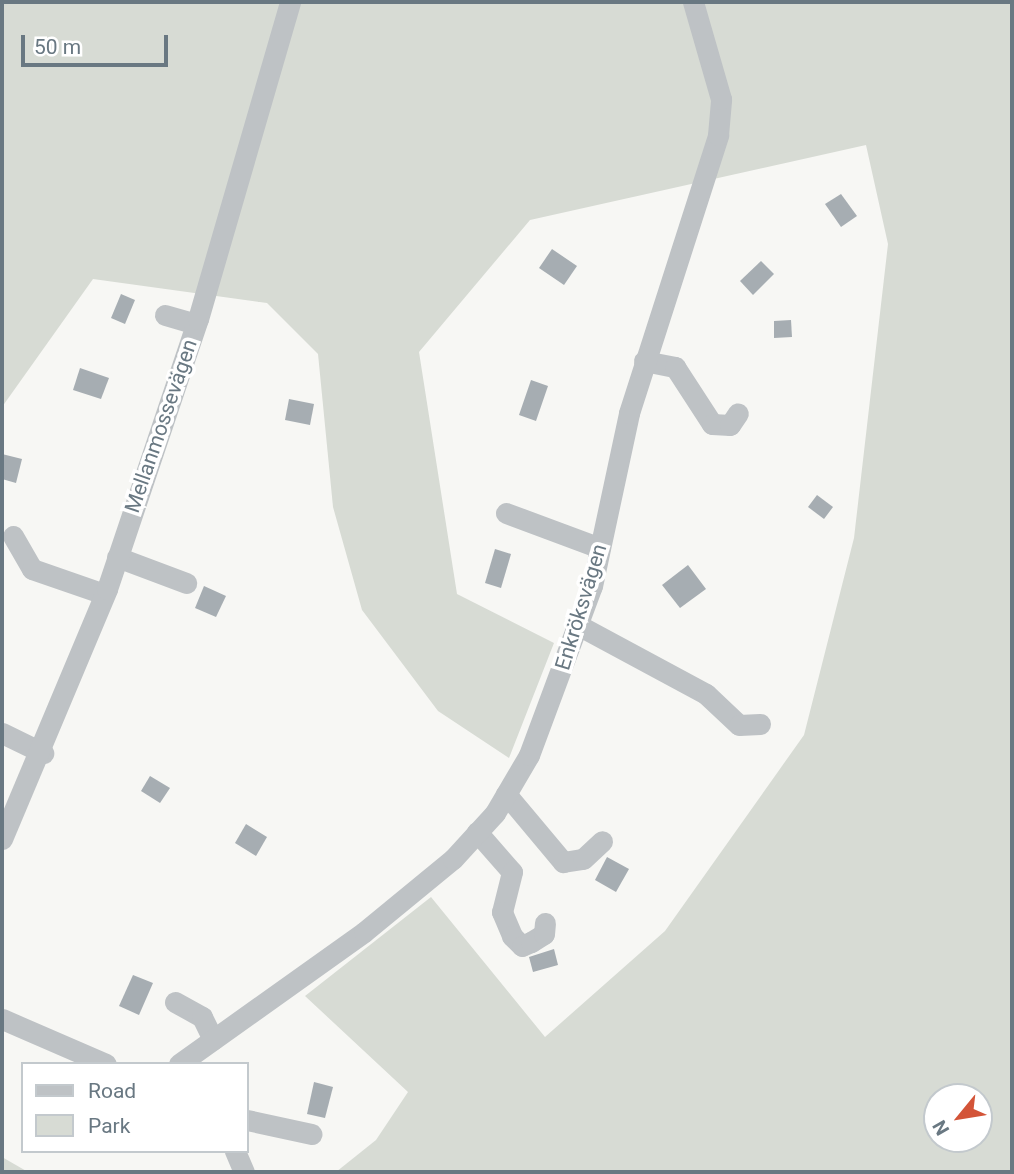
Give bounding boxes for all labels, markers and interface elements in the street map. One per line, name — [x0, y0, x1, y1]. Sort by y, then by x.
scale bar — [24, 21, 172, 65]
text: 50 m — [34, 35, 81, 59]
street label: Mellanmossevägen — [120, 336, 202, 516]
street label: Enkröksvägen — [550, 541, 612, 673]
legend — [21, 1062, 248, 1153]
text: Road — [88, 1079, 136, 1103]
north arrow — [923, 1083, 993, 1153]
text: Park — [88, 1114, 130, 1138]
text: N — [928, 1116, 954, 1139]

